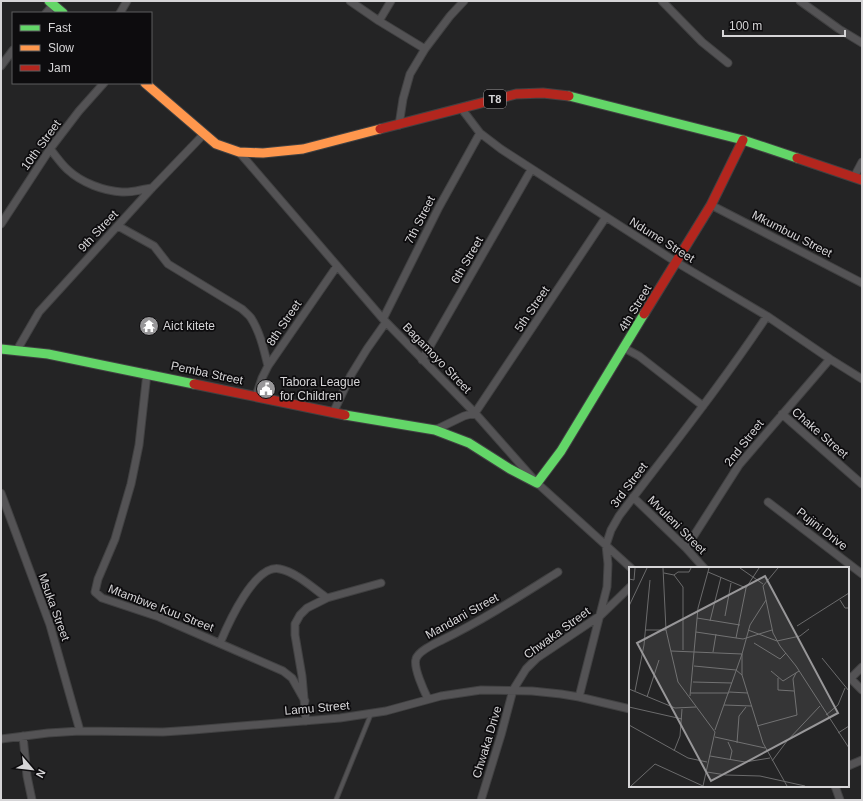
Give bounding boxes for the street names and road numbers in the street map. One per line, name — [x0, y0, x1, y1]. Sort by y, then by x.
road number: T8 — [484, 90, 506, 108]
street label: 10th Street — [18, 117, 64, 173]
street label: 7th Street — [402, 193, 438, 246]
street label: 9th Street — [75, 207, 121, 255]
street label: Mkumbuu Street — [750, 208, 835, 261]
street label: Ndume Street — [627, 214, 698, 266]
street label: 6th Street — [448, 233, 486, 286]
street label: 4th Street — [616, 282, 655, 334]
street label: 5th Street — [512, 283, 553, 334]
street label: 8th Street — [264, 297, 305, 348]
street label: Bagamoyo Street — [400, 320, 475, 397]
street label: Pemba Street — [170, 359, 245, 388]
street label: Chake Street — [789, 405, 852, 462]
street label: 2nd Street — [721, 416, 767, 469]
street label: 3rd Street — [608, 459, 651, 510]
street label: Mvuleni Street — [645, 493, 710, 558]
street label: Pujini Drive — [794, 505, 850, 553]
street label: Msuka Street — [35, 571, 73, 643]
street label: Mtambwe Kuu Street — [106, 581, 216, 635]
street label: Mandani Street — [423, 590, 502, 642]
street label: Chwaka Street — [521, 604, 593, 662]
street label: Lamu Street — [284, 698, 351, 718]
street label: Chwaka Drive — [469, 704, 505, 780]

